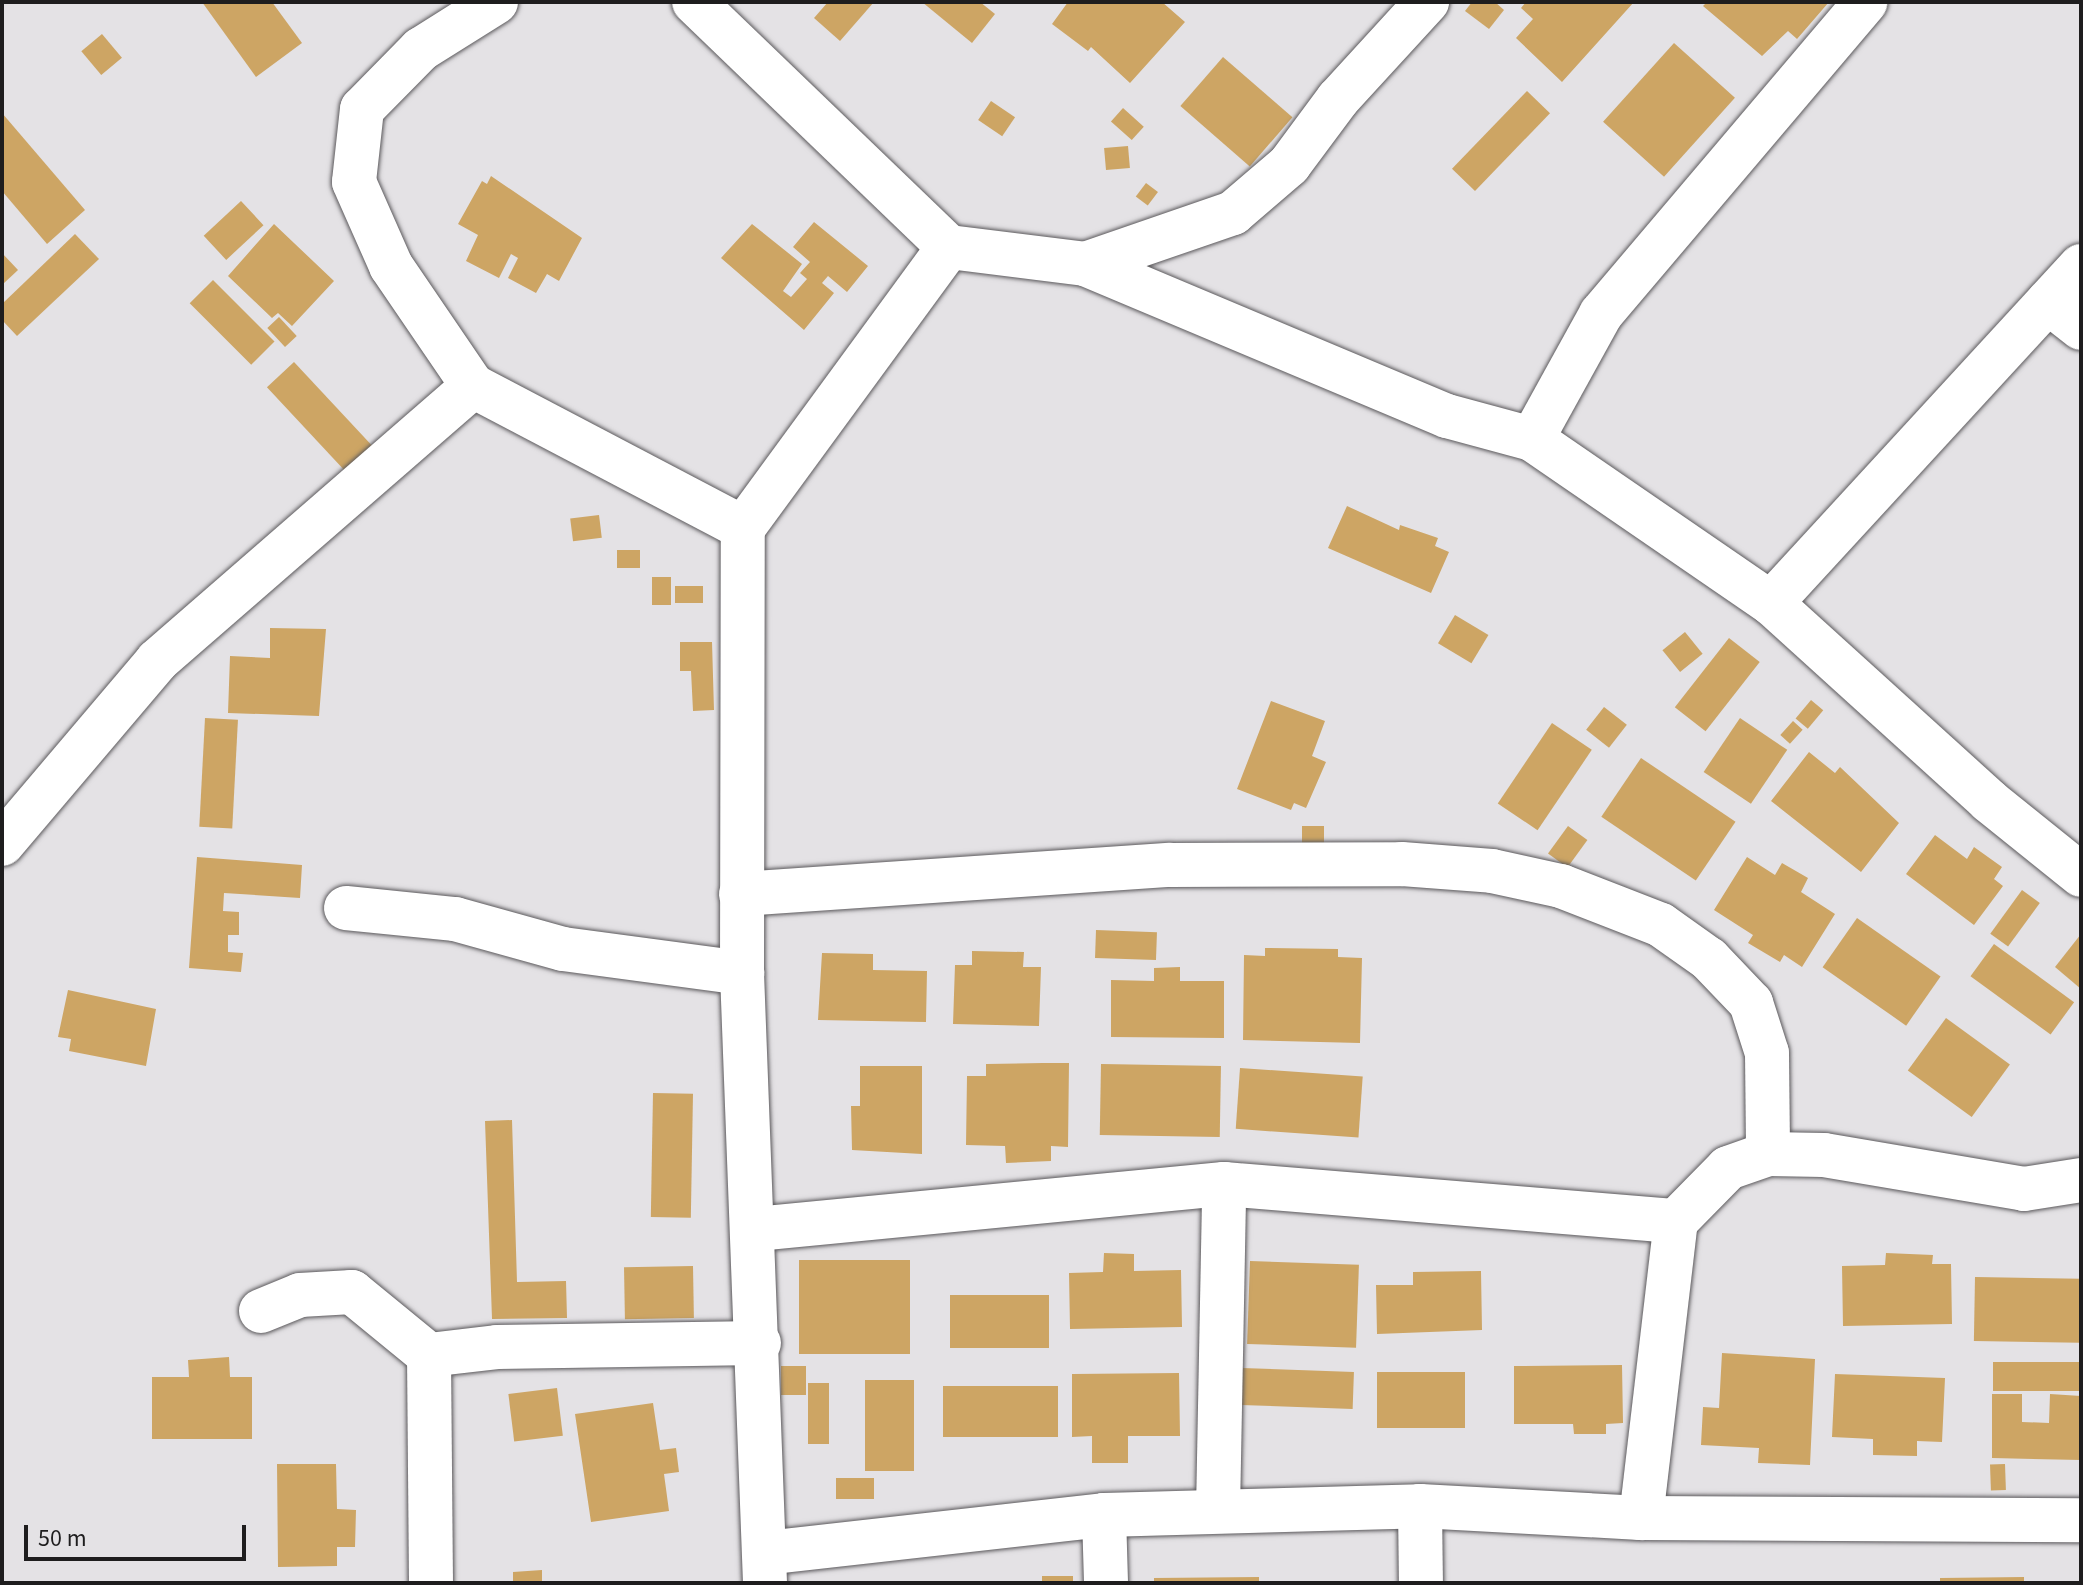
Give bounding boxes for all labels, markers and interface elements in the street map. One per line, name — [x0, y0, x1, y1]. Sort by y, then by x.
scale bar — [28, 1509, 250, 1559]
text: 50 m — [38, 1521, 87, 1556]

